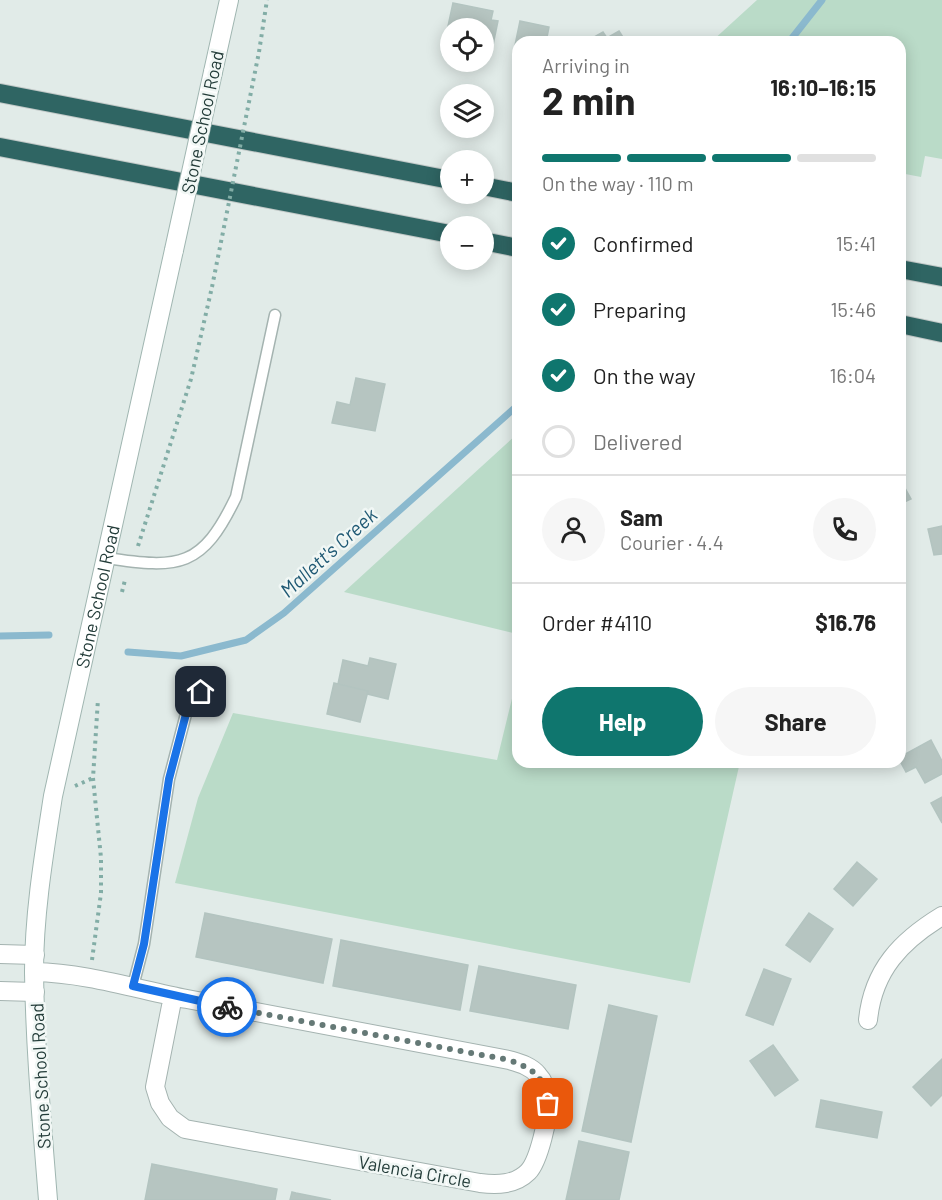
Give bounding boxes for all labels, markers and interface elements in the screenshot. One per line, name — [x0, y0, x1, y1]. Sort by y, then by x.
map controls — [440, 18, 494, 270]
button: locate — [440, 18, 494, 72]
street label: Stone School Road — [176, 48, 228, 196]
text: Arriving in — [542, 53, 630, 77]
text: 16:10–16:15 — [770, 74, 876, 100]
text: 2 min — [542, 76, 635, 123]
button: layers — [440, 84, 494, 138]
button: + — [440, 150, 494, 204]
text: On the way · 110 m — [542, 171, 693, 195]
button: − — [440, 216, 494, 270]
icon: check — [542, 227, 575, 260]
text: Confirmed — [593, 230, 693, 256]
text: 15:41 — [836, 231, 876, 255]
icon: check — [542, 293, 575, 326]
text: Preparing — [593, 296, 686, 322]
text: 15:46 — [831, 297, 876, 321]
icon: check — [542, 359, 575, 392]
text: On the way — [593, 362, 696, 388]
text: 16:04 — [830, 363, 876, 387]
text: Delivered — [593, 428, 682, 454]
button: person — [542, 498, 605, 561]
button: phone — [813, 498, 876, 561]
water label: Mallett's Creek — [275, 502, 382, 602]
text: Sam — [620, 504, 663, 530]
street label: Stone School Road — [71, 523, 124, 670]
text: Courier · 4.4 — [620, 530, 724, 554]
text: Order #4110 — [542, 609, 652, 635]
text: $16.76 — [815, 609, 876, 635]
pin — [175, 666, 226, 717]
icon: home — [184, 675, 217, 708]
button: Help — [542, 687, 703, 756]
button: Share — [715, 687, 876, 756]
courier — [197, 977, 257, 1037]
icon: bike — [211, 991, 244, 1024]
street label: Stone School Road — [25, 1003, 55, 1149]
pin — [522, 1078, 573, 1129]
icon: bag — [531, 1087, 564, 1120]
street label: Valencia Circle — [357, 1150, 473, 1192]

